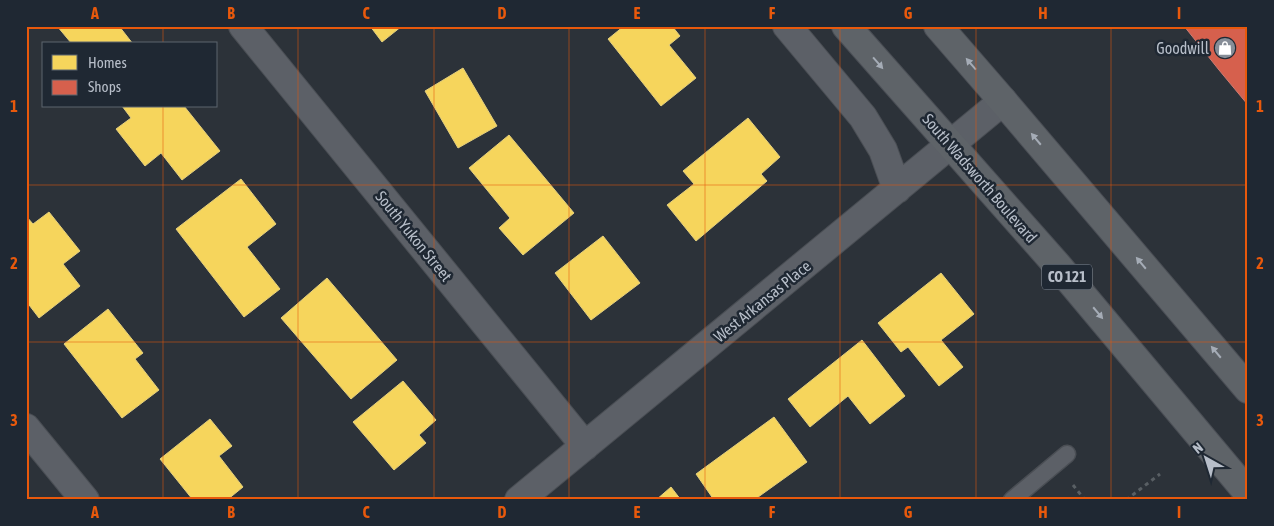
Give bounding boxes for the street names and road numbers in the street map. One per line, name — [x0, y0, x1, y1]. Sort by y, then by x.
street label: South Wadsworth Boulevard — [919, 110, 1041, 246]
street label: South Yukon Street — [372, 187, 456, 285]
street label: West Arkansas Place — [710, 256, 814, 346]
road number: CO 121 — [1042, 264, 1092, 290]

